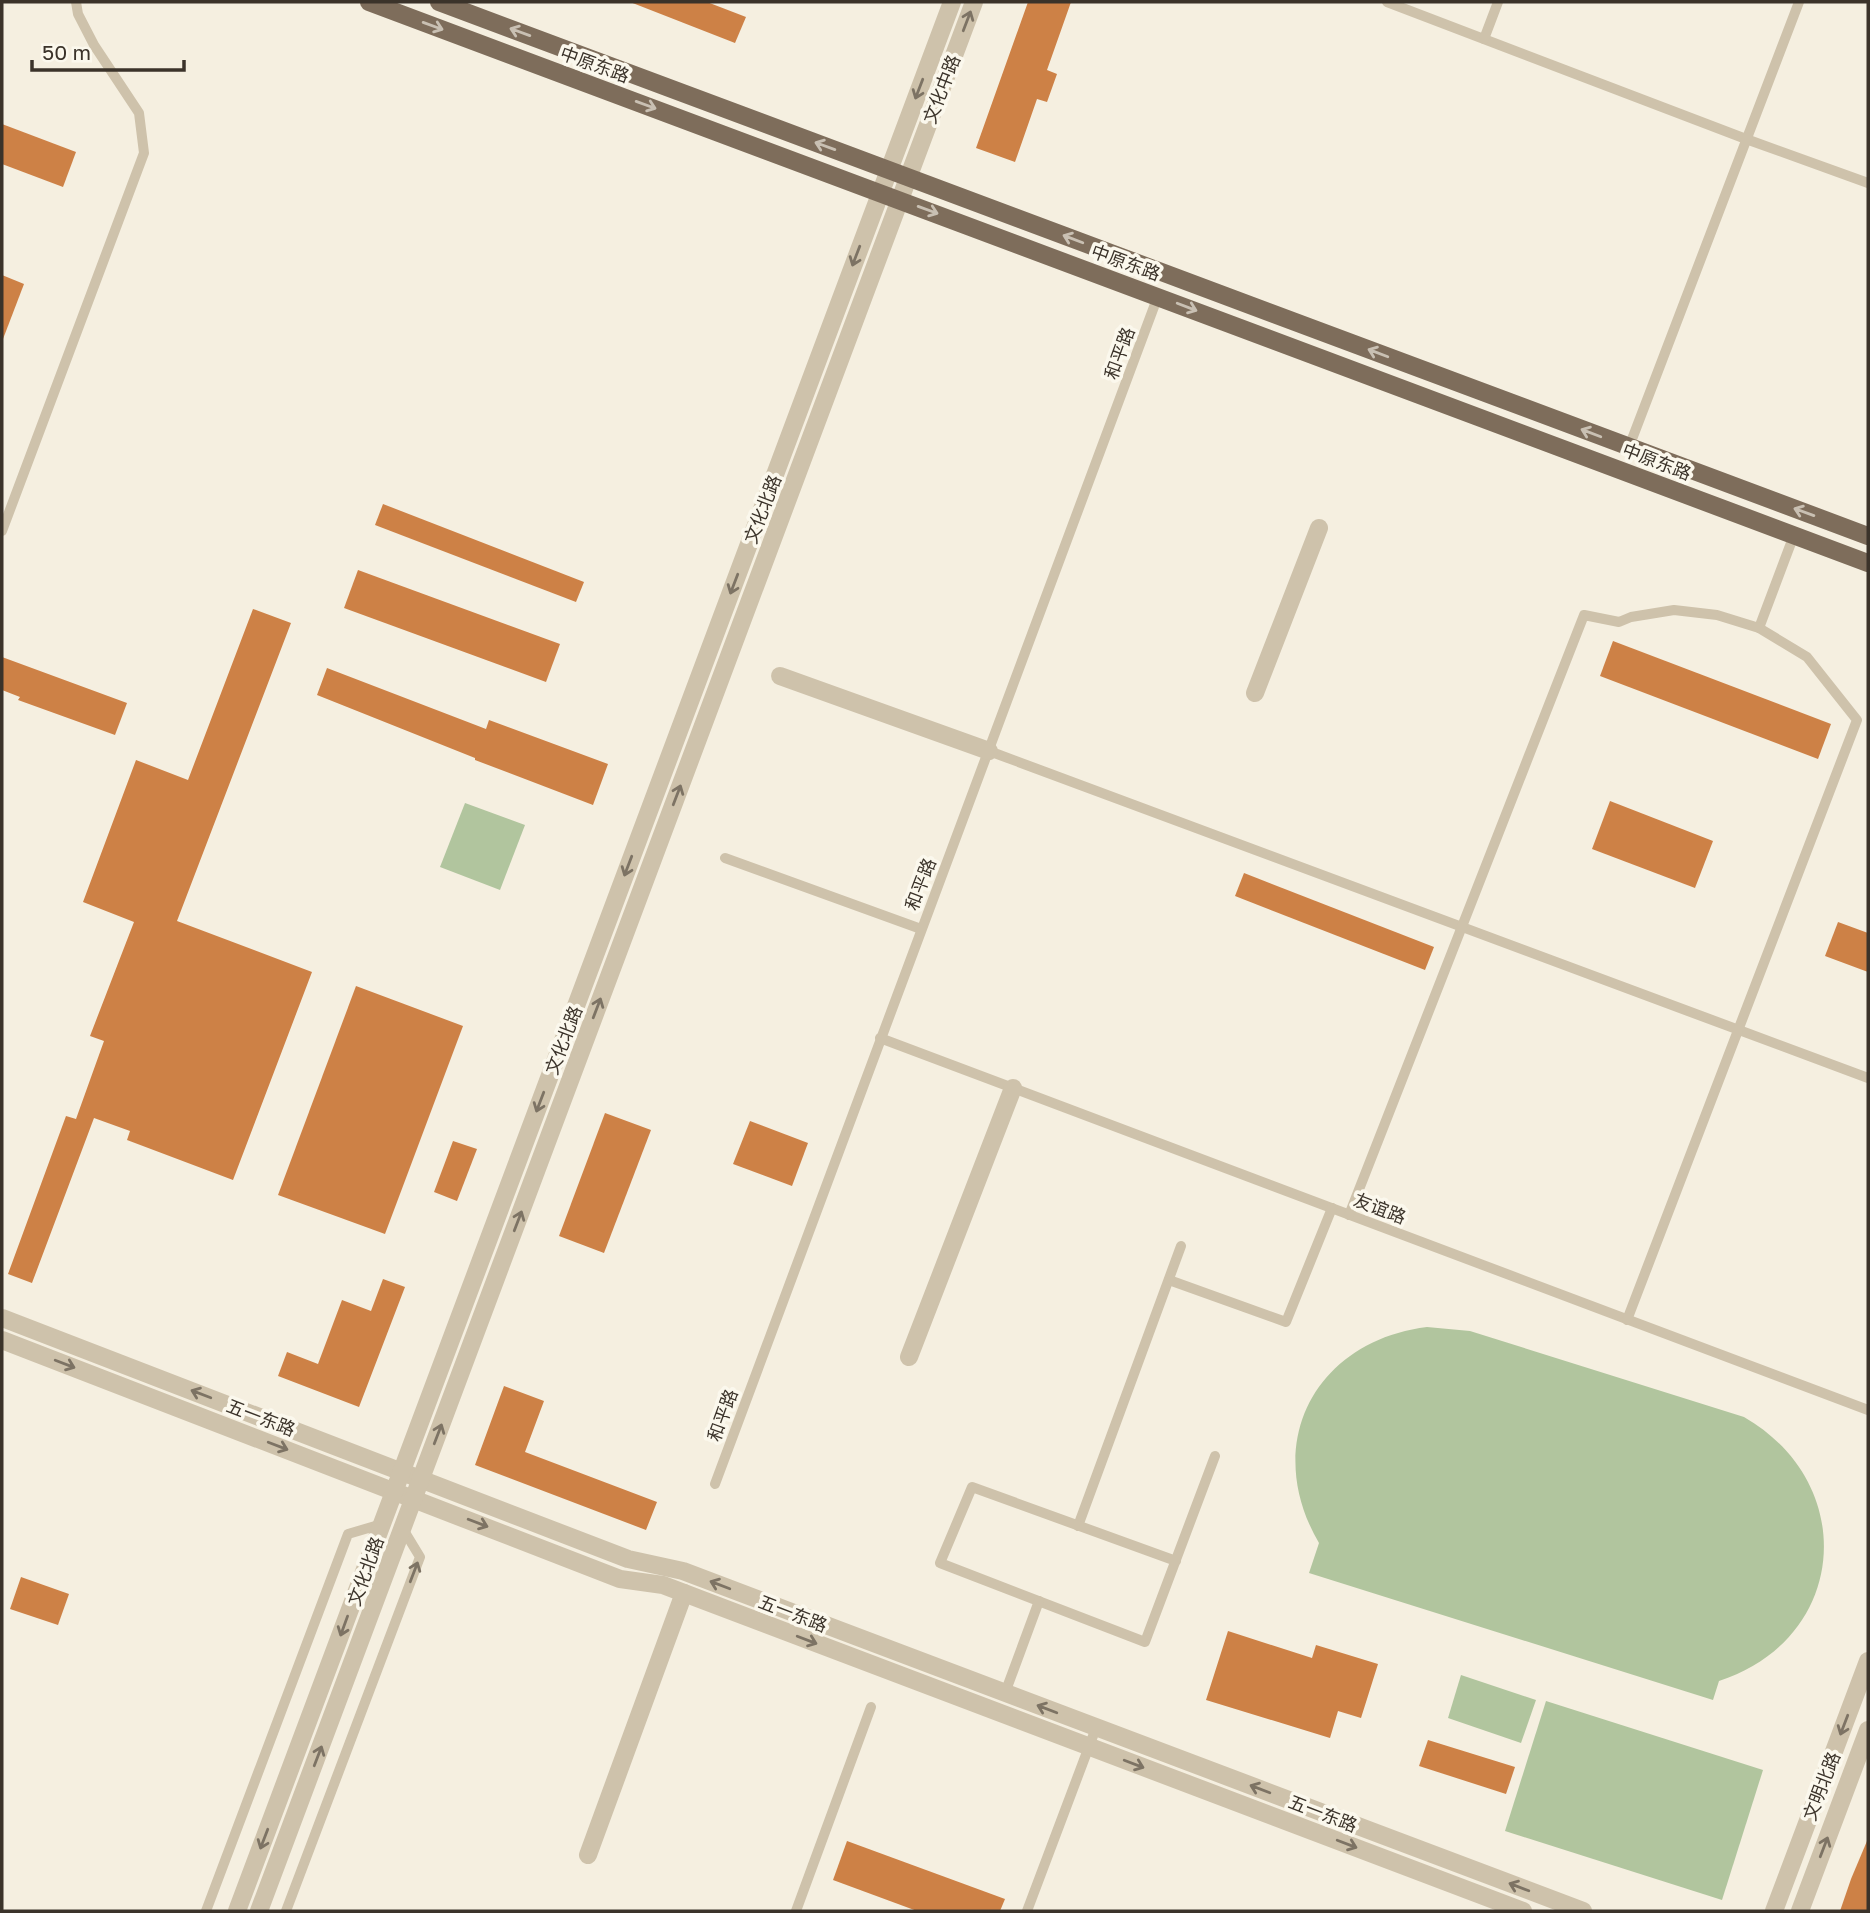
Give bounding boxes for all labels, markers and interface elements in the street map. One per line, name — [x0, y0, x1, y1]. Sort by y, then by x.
one-way arrow — [961, 11, 974, 32]
one-way arrow — [421, 20, 443, 33]
one-way arrow — [509, 25, 531, 37]
scale bar — [32, 28, 184, 72]
text: 50 m — [42, 39, 91, 65]
street label: 中原东路 — [557, 41, 633, 87]
street label: 文化中路 — [918, 51, 964, 127]
one-way arrow — [912, 77, 924, 99]
one-way arrow — [635, 100, 657, 112]
one-way arrow — [814, 138, 836, 151]
one-way arrow — [917, 205, 939, 217]
one-way arrow — [1063, 231, 1085, 244]
street label: 中原东路 — [1088, 239, 1164, 285]
one-way arrow — [849, 245, 862, 267]
one-way arrow — [1176, 302, 1198, 314]
street label: 和平路 — [1099, 324, 1139, 382]
one-way arrow — [1368, 346, 1390, 358]
one-way arrow — [1581, 425, 1603, 438]
street label: 中原东路 — [1619, 438, 1695, 484]
street label: 文化北路 — [739, 471, 785, 547]
one-way arrow — [1794, 505, 1816, 517]
one-way arrow — [726, 573, 739, 595]
one-way arrow — [672, 784, 684, 806]
one-way arrow — [621, 855, 634, 877]
street label: 和平路 — [900, 855, 940, 913]
one-way arrow — [592, 997, 605, 1019]
street label: 文化北路 — [540, 1002, 586, 1078]
one-way arrow — [533, 1091, 545, 1113]
street label: 友谊路 — [1351, 1188, 1409, 1228]
one-way arrow — [512, 1210, 525, 1232]
one-way arrow — [54, 1359, 76, 1372]
street label: 和平路 — [702, 1386, 742, 1444]
one-way arrow — [190, 1387, 212, 1399]
street label: 五一东路 — [223, 1394, 299, 1440]
one-way arrow — [433, 1423, 445, 1445]
one-way arrow — [266, 1440, 288, 1453]
one-way arrow — [466, 1517, 488, 1530]
street label: 文化北路 — [342, 1533, 388, 1609]
one-way arrow — [409, 1562, 421, 1584]
one-way arrow — [709, 1578, 731, 1591]
street label: 五一东路 — [755, 1590, 831, 1636]
one-way arrow — [337, 1615, 349, 1637]
one-way arrow — [795, 1634, 817, 1647]
one-way arrow — [1037, 1702, 1059, 1714]
one-way arrow — [1837, 1713, 1850, 1735]
one-way arrow — [312, 1745, 325, 1767]
street label: 文明北路 — [1798, 1748, 1844, 1824]
one-way arrow — [1123, 1759, 1144, 1771]
one-way arrow — [1250, 1782, 1272, 1795]
street label: 五一东路 — [1285, 1790, 1361, 1836]
one-way arrow — [257, 1828, 269, 1850]
one-way arrow — [1819, 1837, 1831, 1859]
one-way arrow — [1335, 1839, 1357, 1852]
one-way arrow — [1508, 1880, 1530, 1892]

